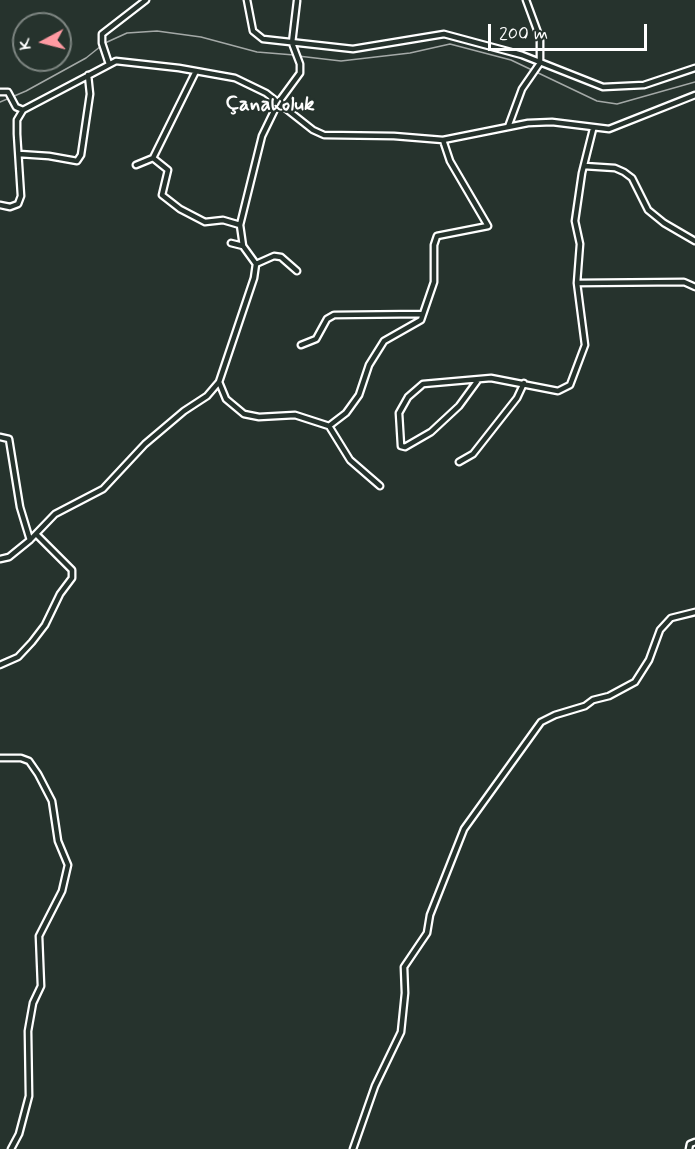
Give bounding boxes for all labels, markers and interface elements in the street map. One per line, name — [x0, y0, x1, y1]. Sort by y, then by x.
north arrow — [12, 12, 72, 72]
scale bar — [491, 12, 650, 50]
text: 200 m — [499, 22, 548, 46]
text: K — [15, 37, 37, 51]
district label: Çanakoluk — [225, 93, 315, 119]

